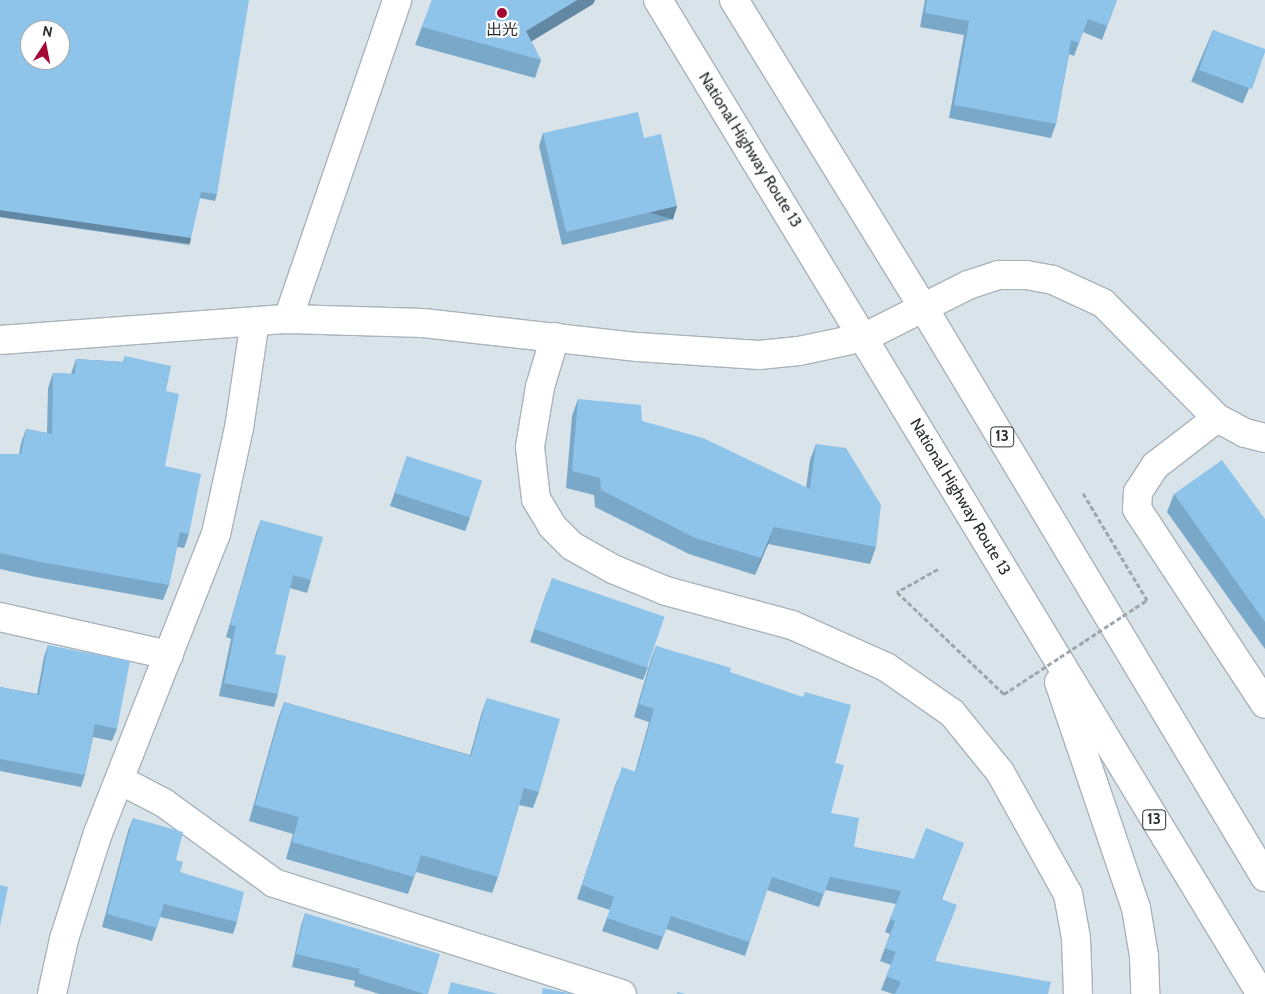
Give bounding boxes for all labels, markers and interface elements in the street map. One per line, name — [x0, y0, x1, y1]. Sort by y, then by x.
marker: 出光 — [496, 7, 508, 19]
north arrow — [20, 20, 70, 70]
place label: 出光 — [486, 20, 518, 40]
text: N — [41, 21, 54, 41]
street label: National Highway Route 13 — [694, 69, 806, 231]
street label: National Highway Route 13 — [906, 415, 1014, 579]
road number: 13 — [990, 424, 1014, 450]
road number: 13 — [1142, 808, 1166, 832]

